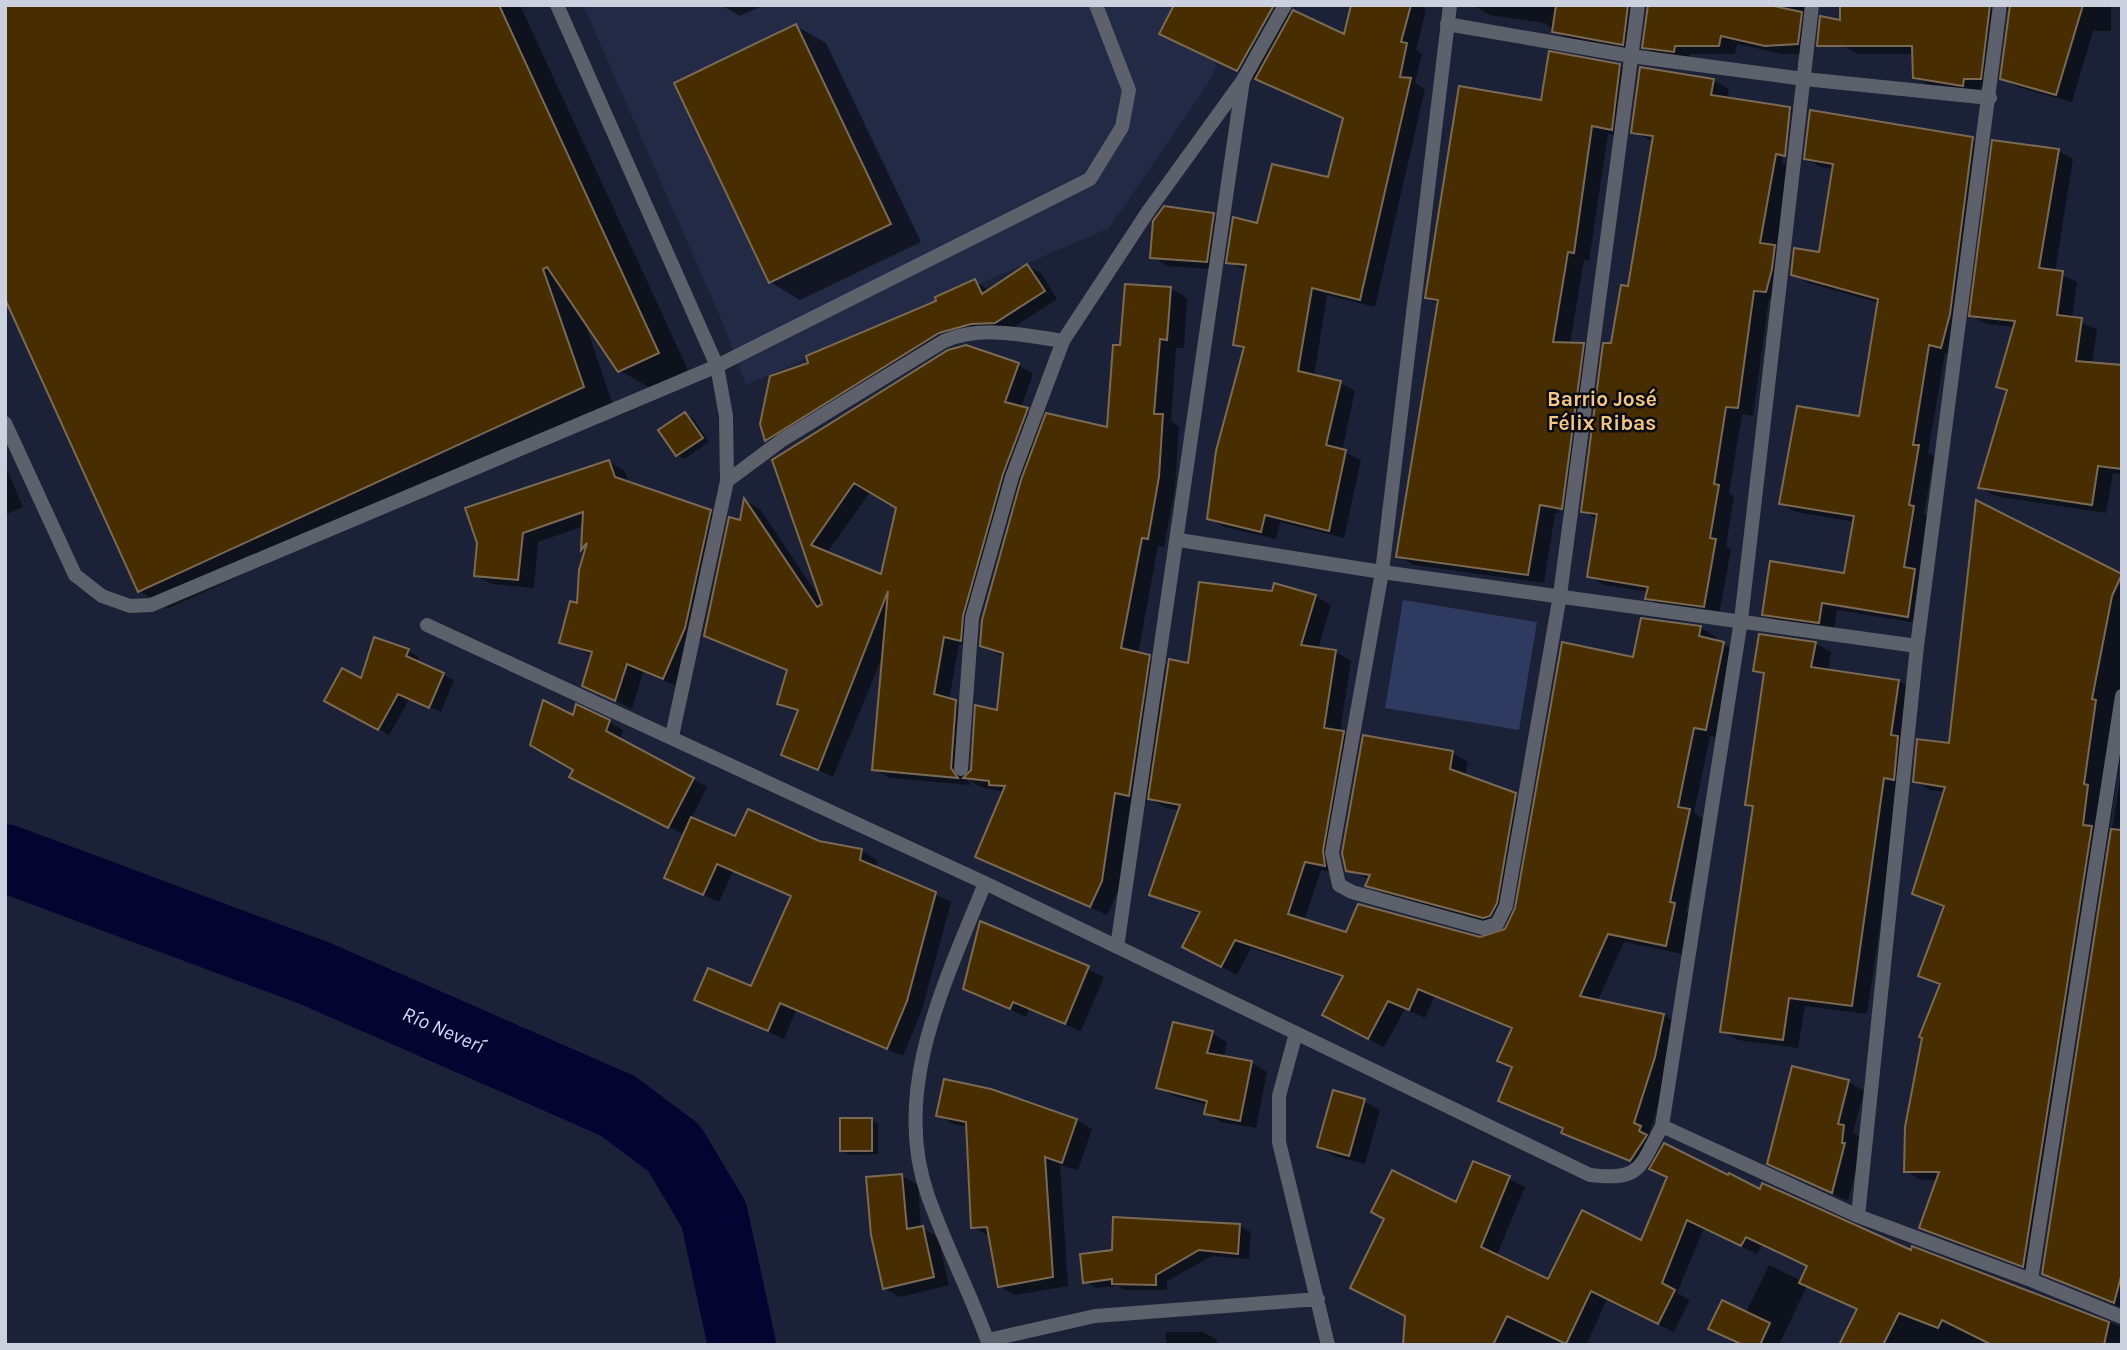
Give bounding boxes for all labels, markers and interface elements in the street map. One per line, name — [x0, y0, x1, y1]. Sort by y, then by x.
district label: Barrio José Félix Ribas — [1547, 387, 1657, 435]
water label: Río Neverí — [399, 1001, 490, 1059]

